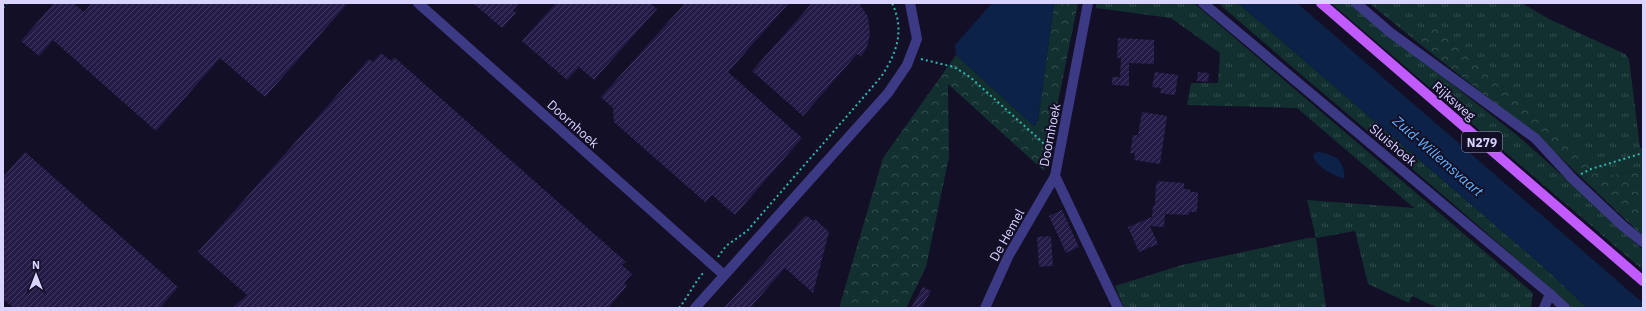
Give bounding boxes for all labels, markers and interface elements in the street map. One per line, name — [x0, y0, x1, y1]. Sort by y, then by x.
street label: Rijksweg — [1429, 78, 1479, 124]
street label: Doornhoek — [543, 96, 603, 152]
street label: Doornhoek — [1036, 102, 1064, 168]
water label: Zuid-Willemsvaart — [1388, 111, 1487, 200]
street label: Sluishoek — [1366, 120, 1420, 170]
road number: N279 — [1462, 132, 1502, 152]
street label: De Hemel — [986, 205, 1029, 264]
north arrow — [16, 255, 56, 295]
text: N — [32, 258, 40, 272]

